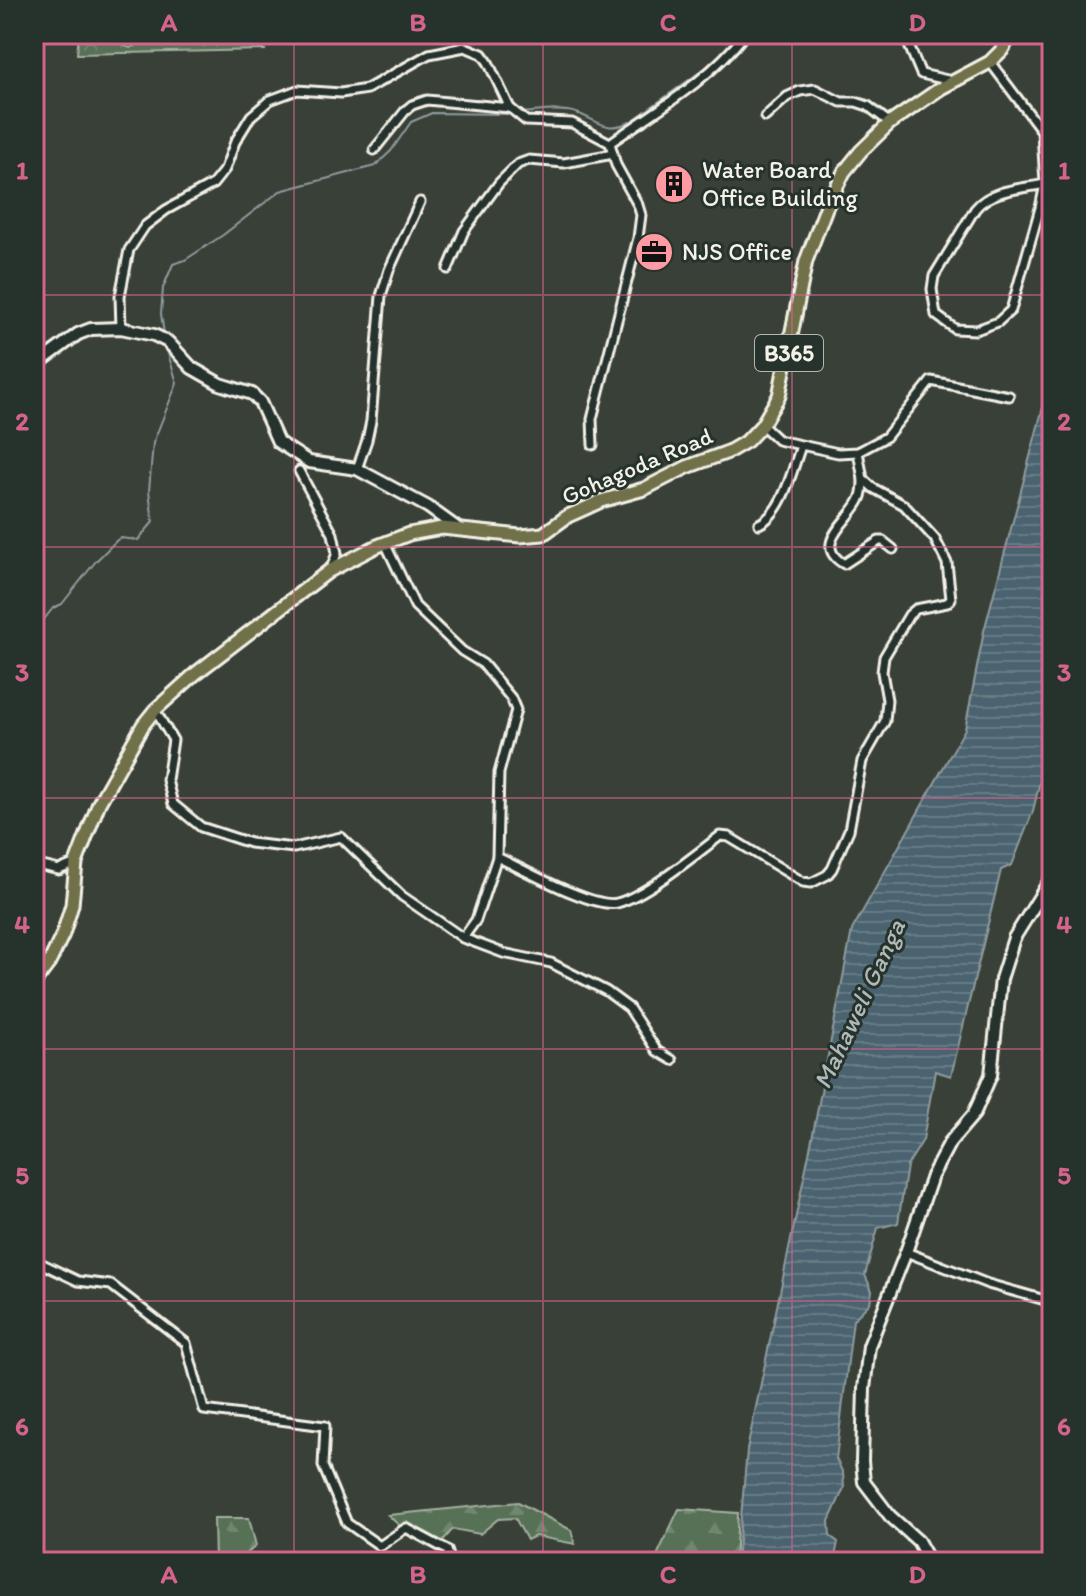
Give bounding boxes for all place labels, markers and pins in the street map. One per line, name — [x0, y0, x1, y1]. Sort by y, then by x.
place label: Water Board Office Building — [702, 155, 858, 212]
building icon: Water Board Office Building — [653, 163, 695, 205]
office icon: NJS Office — [633, 231, 675, 273]
place label: NJS Office — [682, 237, 792, 266]

